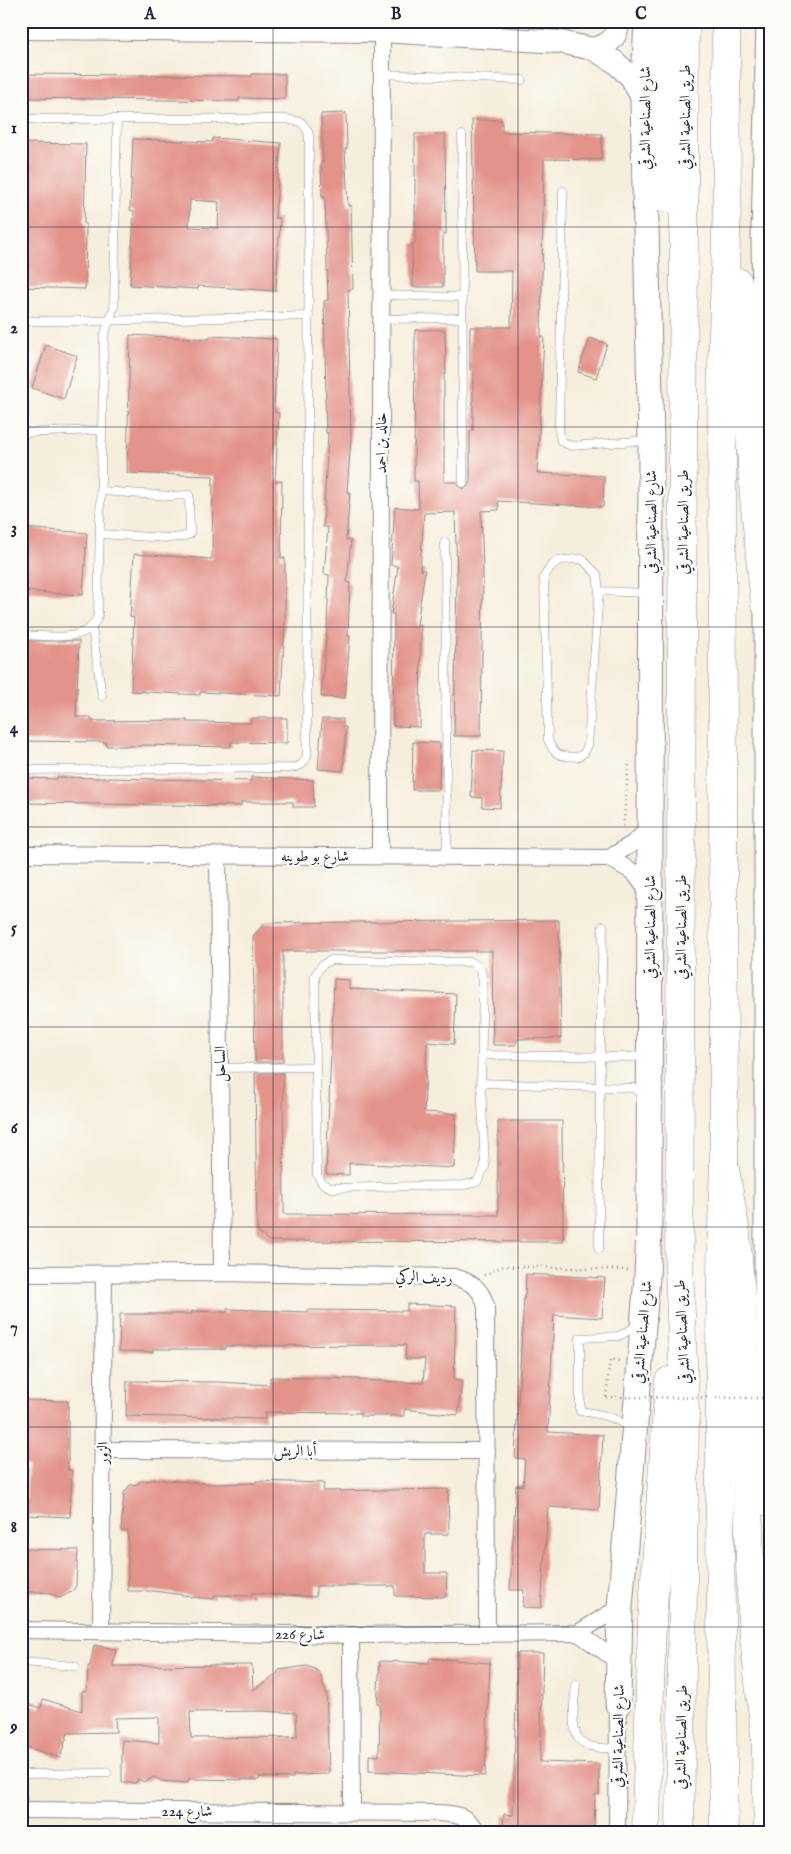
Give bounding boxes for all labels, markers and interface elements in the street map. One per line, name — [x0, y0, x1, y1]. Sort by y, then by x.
text: A — [144, 5, 157, 25]
text: B — [391, 5, 402, 25]
text: C — [635, 5, 647, 25]
street label: طريق الصناعية الشرقي — [676, 65, 697, 169]
street label: شارع الصناعية الشرقي — [636, 66, 658, 170]
text: 1 — [11, 119, 17, 139]
text: 2 — [10, 319, 18, 339]
street label: خالد بن احمد — [372, 413, 391, 473]
street label: شارع الصناعية الشرقي — [642, 470, 664, 574]
street label: طريق الصناعية الشرقي — [674, 470, 695, 574]
text: 3 — [11, 519, 17, 539]
text: 4 — [10, 719, 19, 739]
street label: شارع بو طوينه — [281, 847, 349, 869]
street label: شارع الصناعية الشرقي — [641, 875, 663, 979]
street label: طريق الصناعية الشرقي — [672, 875, 693, 979]
text: 5 — [11, 919, 17, 939]
street label: الساحل — [211, 1046, 231, 1082]
text: 6 — [11, 1119, 19, 1139]
street label: رديف الركي — [395, 1266, 453, 1290]
street label: طريق الصناعية الشرقي — [670, 1279, 697, 1385]
street label: شارع الصناعية الشرقي — [629, 1280, 659, 1385]
text: 7 — [10, 1318, 18, 1338]
street label: أبا الريش — [274, 1440, 317, 1461]
street label: الزور — [94, 1441, 113, 1467]
text: 8 — [11, 1518, 17, 1538]
street label: شارع 226 — [275, 1625, 325, 1647]
street label: شارع الصناعية الشرقي — [608, 1684, 632, 1788]
street label: طريق الصناعية الشرقي — [671, 1684, 694, 1790]
text: 9 — [10, 1718, 18, 1738]
street label: شارع 224 — [162, 1802, 212, 1824]

